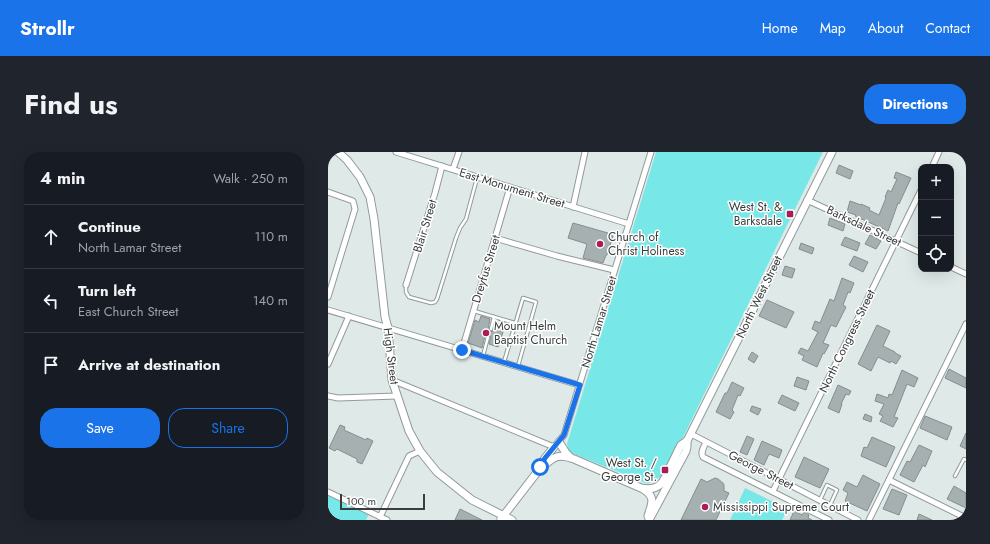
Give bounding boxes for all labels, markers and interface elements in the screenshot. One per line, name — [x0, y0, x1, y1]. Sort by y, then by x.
text: Strollr — [20, 15, 75, 42]
text: Home — [762, 18, 798, 38]
text: Map — [820, 18, 846, 38]
text: About — [868, 18, 903, 38]
text: Contact — [925, 18, 970, 38]
text: Find us — [24, 84, 118, 125]
button: Directions — [864, 84, 966, 124]
street label: East Monument Street — [457, 163, 567, 213]
map controls — [918, 164, 954, 272]
button: + — [918, 164, 954, 200]
text: 4 min — [40, 166, 85, 190]
text: Walk · 250 m — [213, 169, 288, 188]
street label: Blair Street — [408, 197, 442, 255]
place label: West St. & Barksdale — [729, 198, 782, 230]
button: − — [918, 200, 954, 236]
street label: Barksdale Street — [824, 201, 904, 251]
marker: West St. & Barksdale — [785, 209, 795, 219]
text: Continue — [78, 216, 141, 238]
icon: ahead — [40, 226, 62, 248]
text: 110 m — [254, 227, 288, 246]
place label: Church of Christ Holiness — [608, 228, 684, 260]
street label: Dreyfus Street — [467, 233, 505, 305]
button: locate — [918, 236, 954, 272]
text: North Lamar Street — [78, 238, 181, 257]
marker: Church of Christ Holiness — [595, 239, 605, 249]
street label: North West Street — [731, 253, 787, 341]
street label: North Lamar Street — [576, 274, 622, 370]
text: Turn left — [78, 280, 136, 302]
street label: North Congress Street — [814, 286, 880, 396]
icon: left — [40, 290, 62, 312]
text: 140 m — [253, 291, 288, 310]
text: East Church Street — [78, 302, 178, 321]
place label: Mount Helm Baptist Church — [494, 317, 567, 349]
street label: High Street — [379, 327, 403, 386]
marker: Mount Helm Baptist Church — [481, 328, 491, 338]
route end — [453, 341, 471, 359]
icon: arrive — [40, 354, 62, 376]
text: Arrive at destination — [78, 354, 220, 376]
button: Save — [40, 408, 160, 448]
button: Share — [168, 408, 288, 448]
street label: George Street — [725, 446, 797, 494]
place label: West St. / George St. — [601, 454, 657, 486]
route start — [531, 458, 549, 476]
marker: West St. / George St. — [660, 465, 670, 475]
scale bar — [340, 492, 425, 511]
text: 100 m — [346, 493, 376, 509]
place label: Mississippi Supreme Court — [713, 498, 849, 516]
marker: Mississippi Supreme Court — [700, 502, 710, 512]

